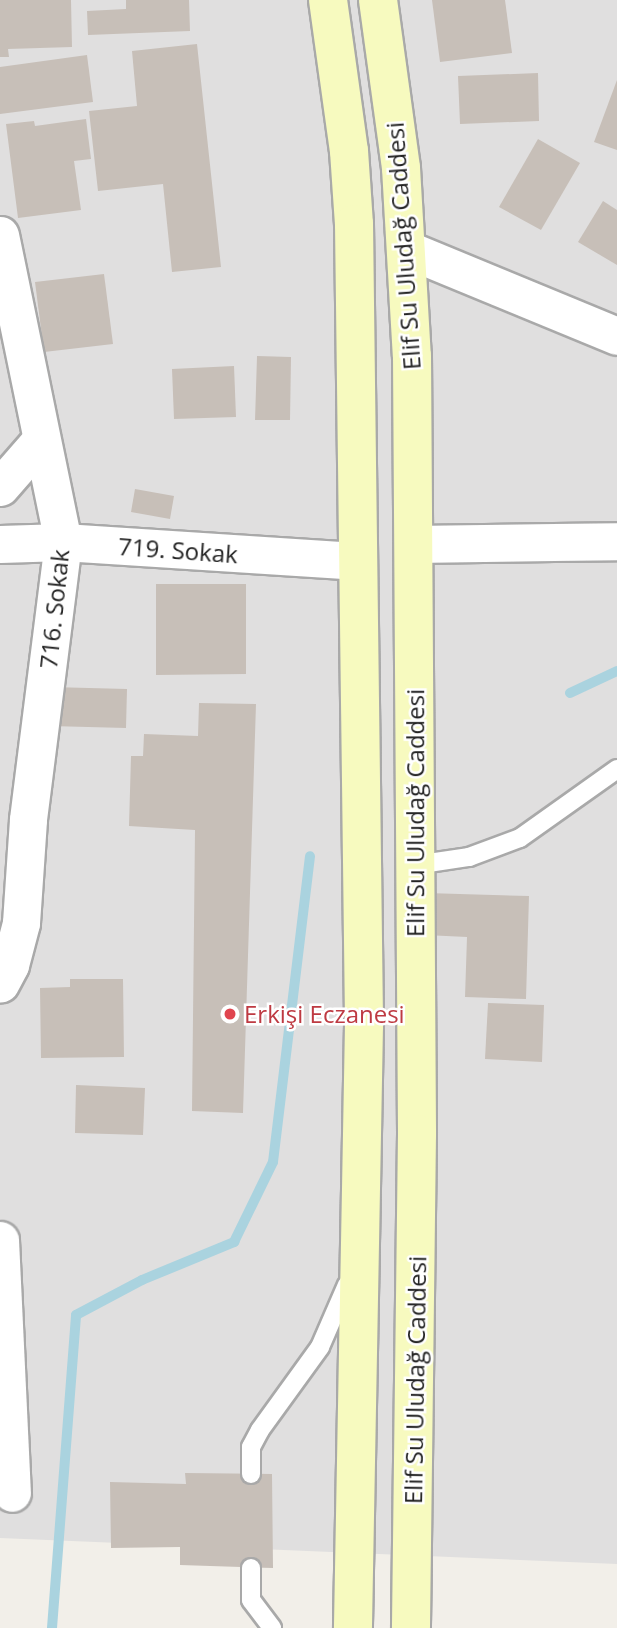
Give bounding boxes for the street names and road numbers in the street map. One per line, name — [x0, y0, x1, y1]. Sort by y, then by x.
street label: Elif Su Uludağ Caddesi — [380, 121, 426, 371]
street label: 719. Sokak — [117, 531, 239, 569]
street label: 716. Sokak — [33, 548, 75, 670]
street label: Elif Su Uludağ Caddesi — [401, 689, 429, 937]
street label: Elif Su Uludağ Caddesi — [398, 1256, 432, 1504]

